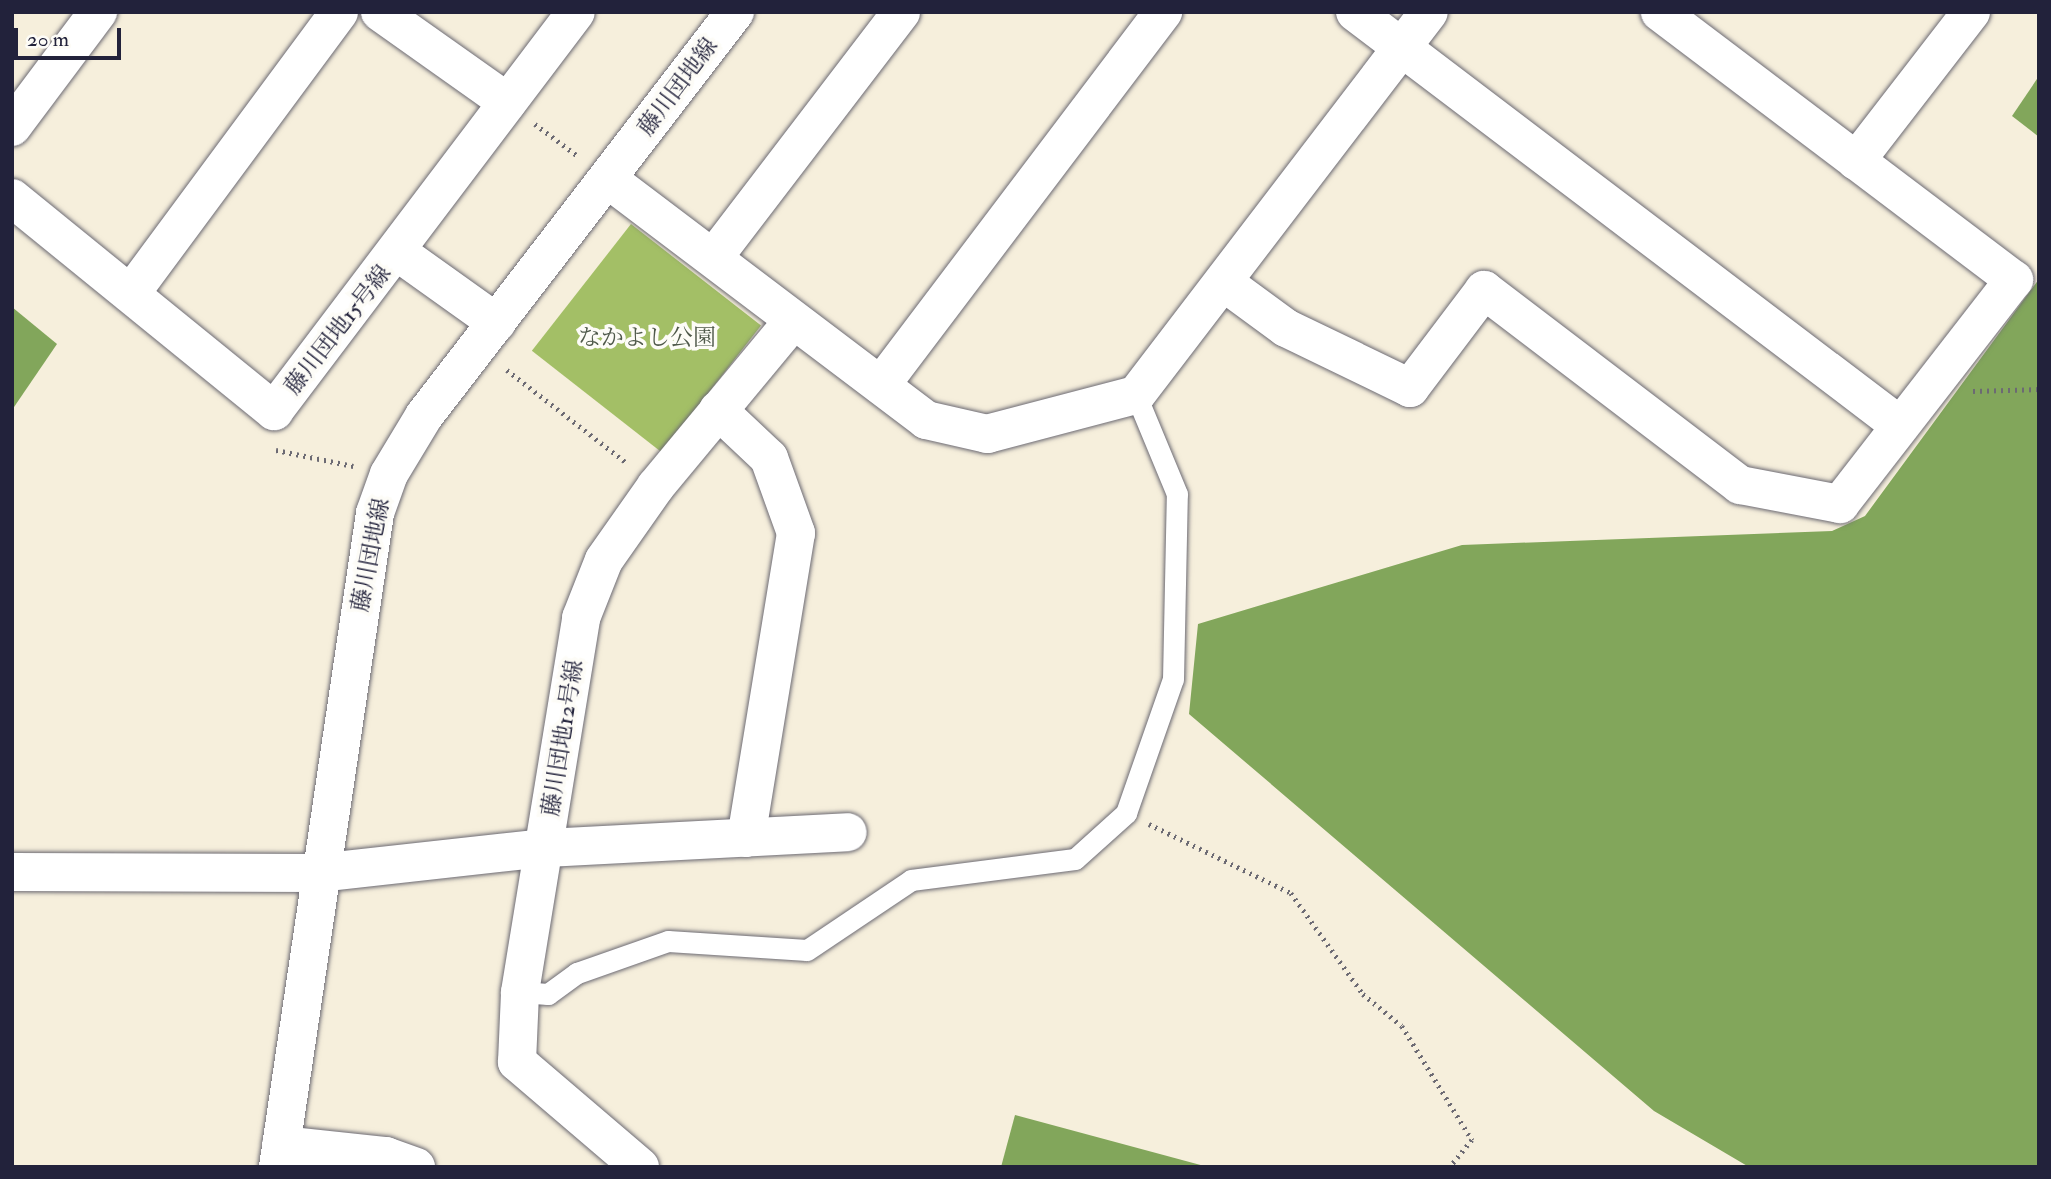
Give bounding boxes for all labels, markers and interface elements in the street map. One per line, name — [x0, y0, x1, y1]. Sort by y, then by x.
scale bar — [18, 14, 124, 58]
text: 20 m — [27, 26, 69, 53]
street label: 藤川団地線 — [632, 33, 724, 141]
street label: 藤川団地15号線 — [279, 260, 397, 400]
park label: なかよし公園 — [578, 324, 716, 352]
street label: 藤川団地線 — [346, 496, 396, 614]
street label: 藤川団地12号線 — [537, 658, 589, 818]

